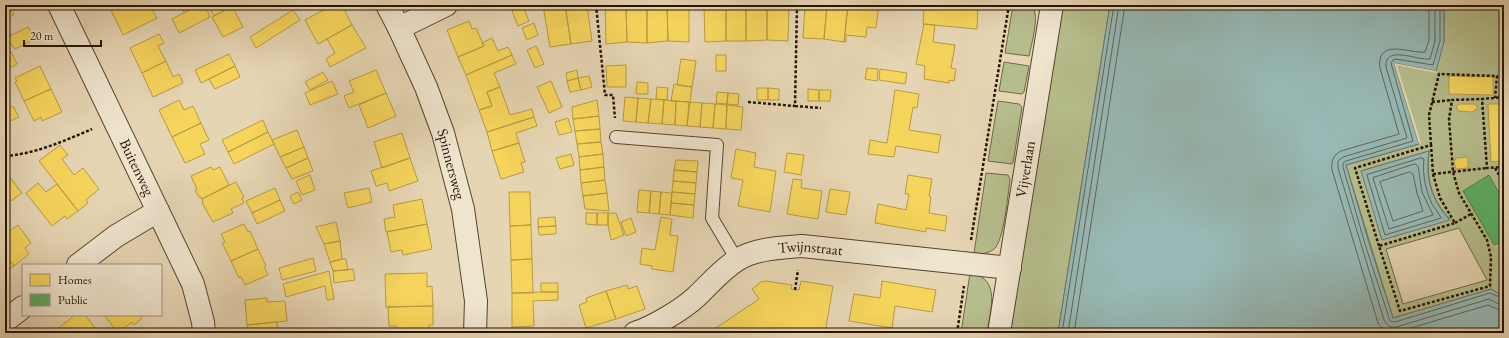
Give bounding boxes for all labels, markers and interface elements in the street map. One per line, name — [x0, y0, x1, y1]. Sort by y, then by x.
scale bar — [24, 22, 101, 48]
text: 20 m — [30, 28, 54, 44]
street label: Spinnersweg — [433, 126, 470, 202]
street label: Buitenweg — [116, 136, 159, 199]
street label: Vijverlaan — [1011, 139, 1039, 199]
street label: Twijnstraat — [777, 236, 844, 259]
legend — [22, 264, 162, 316]
text: Homes — [58, 272, 92, 288]
text: Public — [58, 292, 88, 308]

